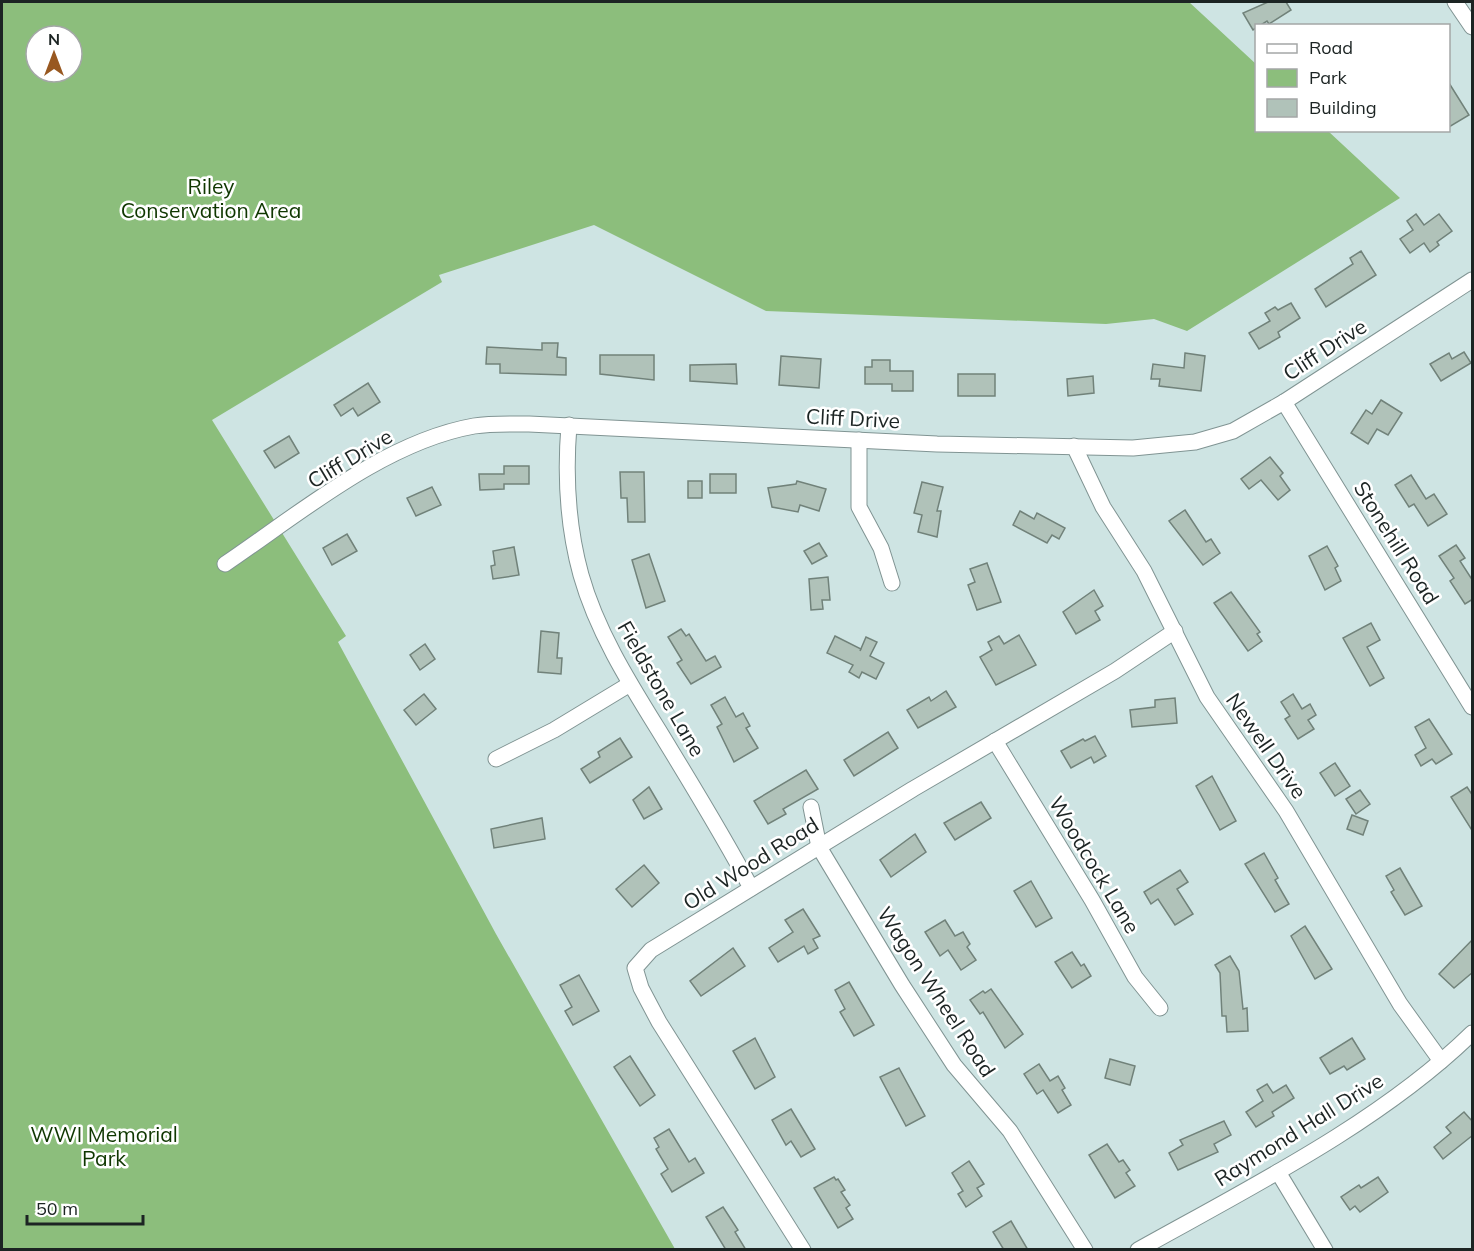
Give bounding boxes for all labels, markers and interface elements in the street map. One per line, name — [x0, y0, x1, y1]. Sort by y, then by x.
north arrow — [24, 24, 84, 84]
legend — [1255, 24, 1450, 132]
text: N — [48, 29, 60, 49]
text: Road — [1309, 36, 1353, 59]
text: Park — [1309, 66, 1348, 89]
text: Building — [1309, 96, 1377, 119]
park label: Riley Conservation Area — [121, 173, 301, 223]
street label: Cliff Drive — [1278, 313, 1371, 386]
street label: Cliff Drive — [805, 403, 901, 433]
street label: Cliff Drive — [302, 423, 397, 494]
street label: Stonehill Road — [1349, 476, 1445, 609]
street label: Fieldstone Lane — [613, 616, 711, 761]
street label: Newell Drive — [1221, 688, 1313, 803]
street label: Woodcock Lane — [1044, 791, 1146, 938]
street label: Old Wood Road — [678, 811, 823, 915]
street label: Wagon Wheel Road — [872, 901, 1002, 1081]
street label: Raymond Hall Drive — [1209, 1067, 1388, 1192]
park label: WWI Memorial Park — [30, 1121, 178, 1171]
scale bar — [27, 1188, 142, 1226]
text: 50 m — [36, 1197, 78, 1220]

